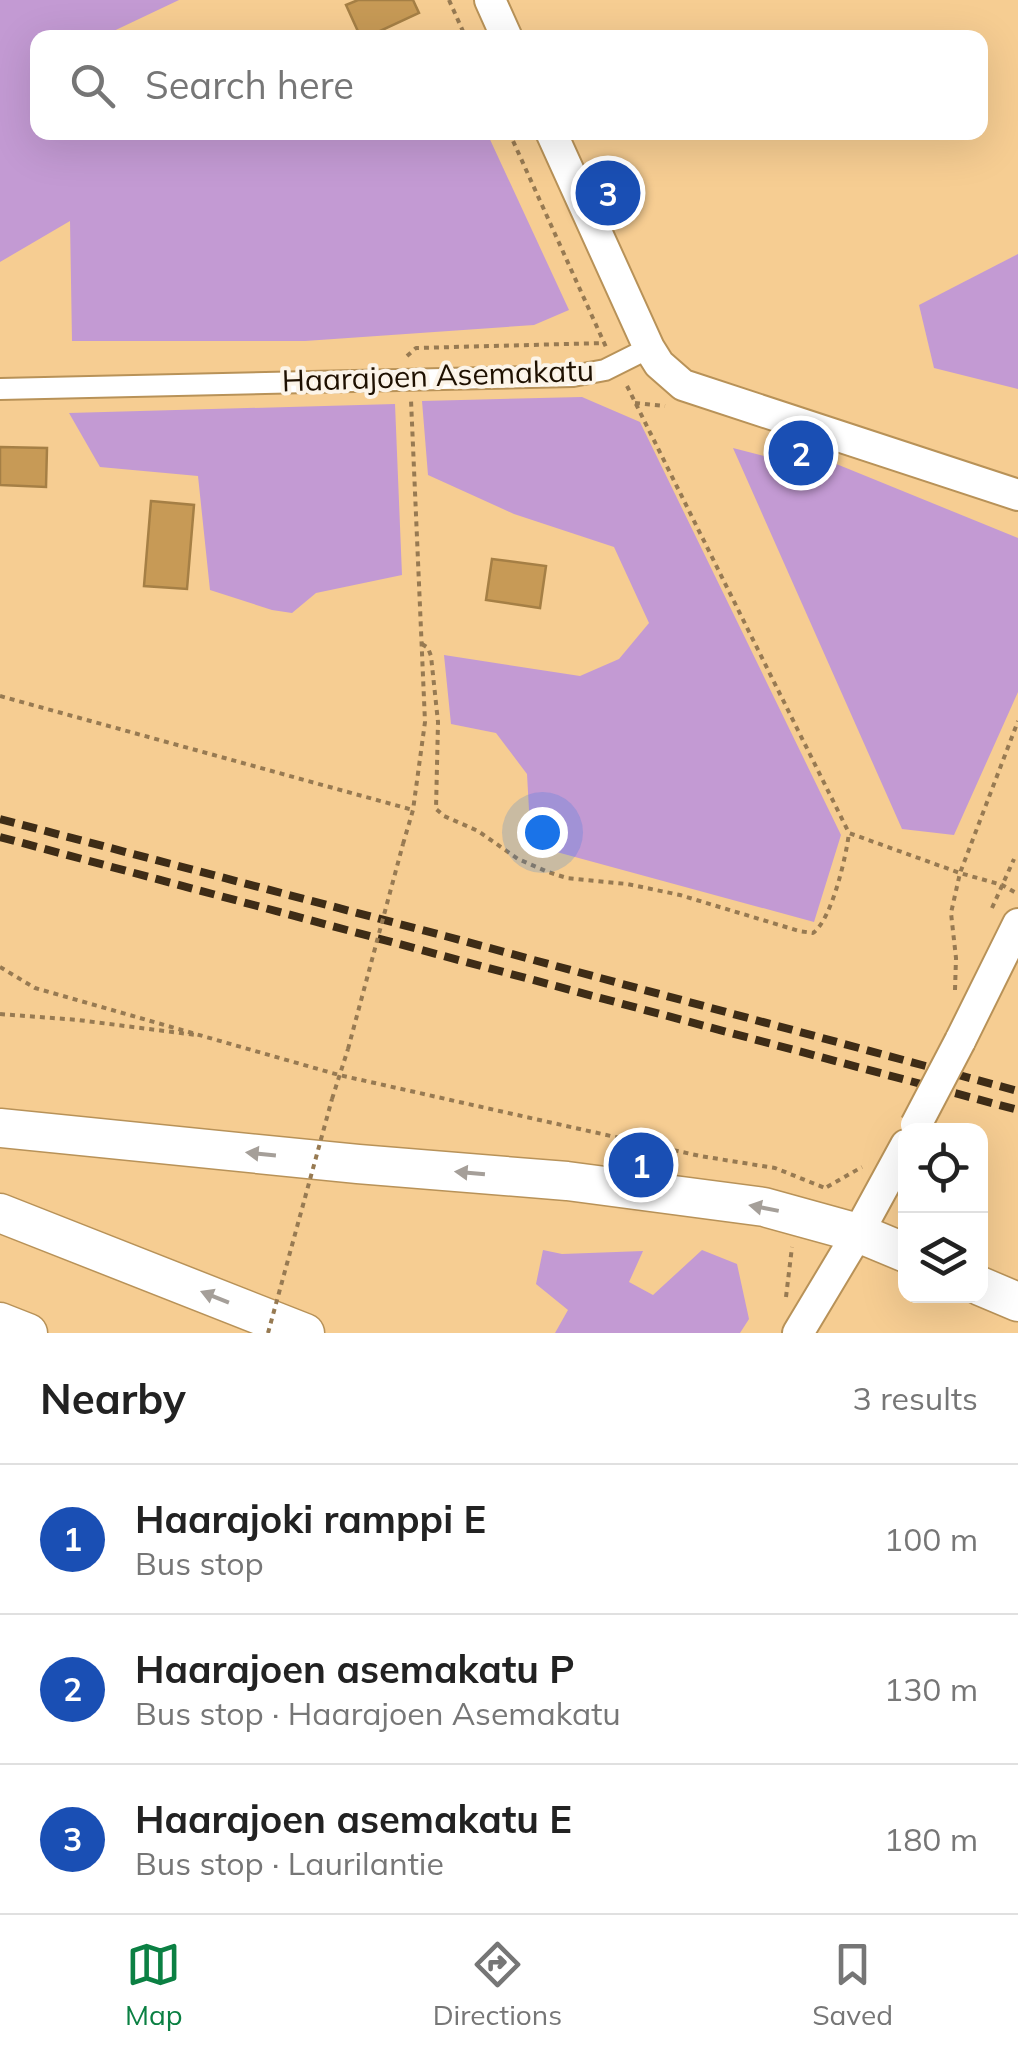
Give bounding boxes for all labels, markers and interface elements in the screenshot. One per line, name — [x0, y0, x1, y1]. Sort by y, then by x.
search box — [30, 30, 988, 140]
icon: search — [65, 58, 120, 113]
text: Search here — [145, 61, 354, 109]
pin: 3 — [576, 156, 640, 230]
street label: Haarajoen Asemakatu — [281, 351, 595, 399]
pin: 2 — [768, 416, 834, 490]
your location — [517, 807, 568, 858]
map controls — [898, 1123, 988, 1303]
button: locate — [898, 1123, 988, 1213]
pin: 1 — [608, 1128, 674, 1202]
one-way arrow — [245, 1146, 276, 1162]
one-way arrow — [454, 1165, 486, 1181]
one-way arrow — [748, 1200, 779, 1215]
button: layers — [898, 1213, 988, 1303]
one-way arrow — [200, 1288, 230, 1304]
text: Nearby — [40, 1372, 186, 1425]
text: 3 results — [853, 1378, 978, 1418]
text: Haarajoki ramppi E — [135, 1495, 486, 1543]
text: 1 — [63, 1519, 82, 1559]
text: 100 m — [884, 1519, 978, 1559]
text: Bus stop — [135, 1543, 264, 1583]
text: Haarajoen asemakatu P — [135, 1645, 575, 1693]
text: 2 — [63, 1669, 82, 1709]
text: 130 m — [884, 1669, 978, 1709]
text: Bus stop · Haarajoen Asemakatu — [135, 1693, 621, 1733]
text: Haarajoen asemakatu E — [135, 1795, 572, 1843]
text: 3 — [63, 1819, 82, 1859]
text: 180 m — [884, 1819, 978, 1859]
text: Bus stop · Laurilantie — [135, 1843, 444, 1883]
tab: Map — [125, 1937, 183, 2032]
tab: Directions — [433, 1937, 562, 2032]
tab: Saved — [812, 1937, 893, 2032]

